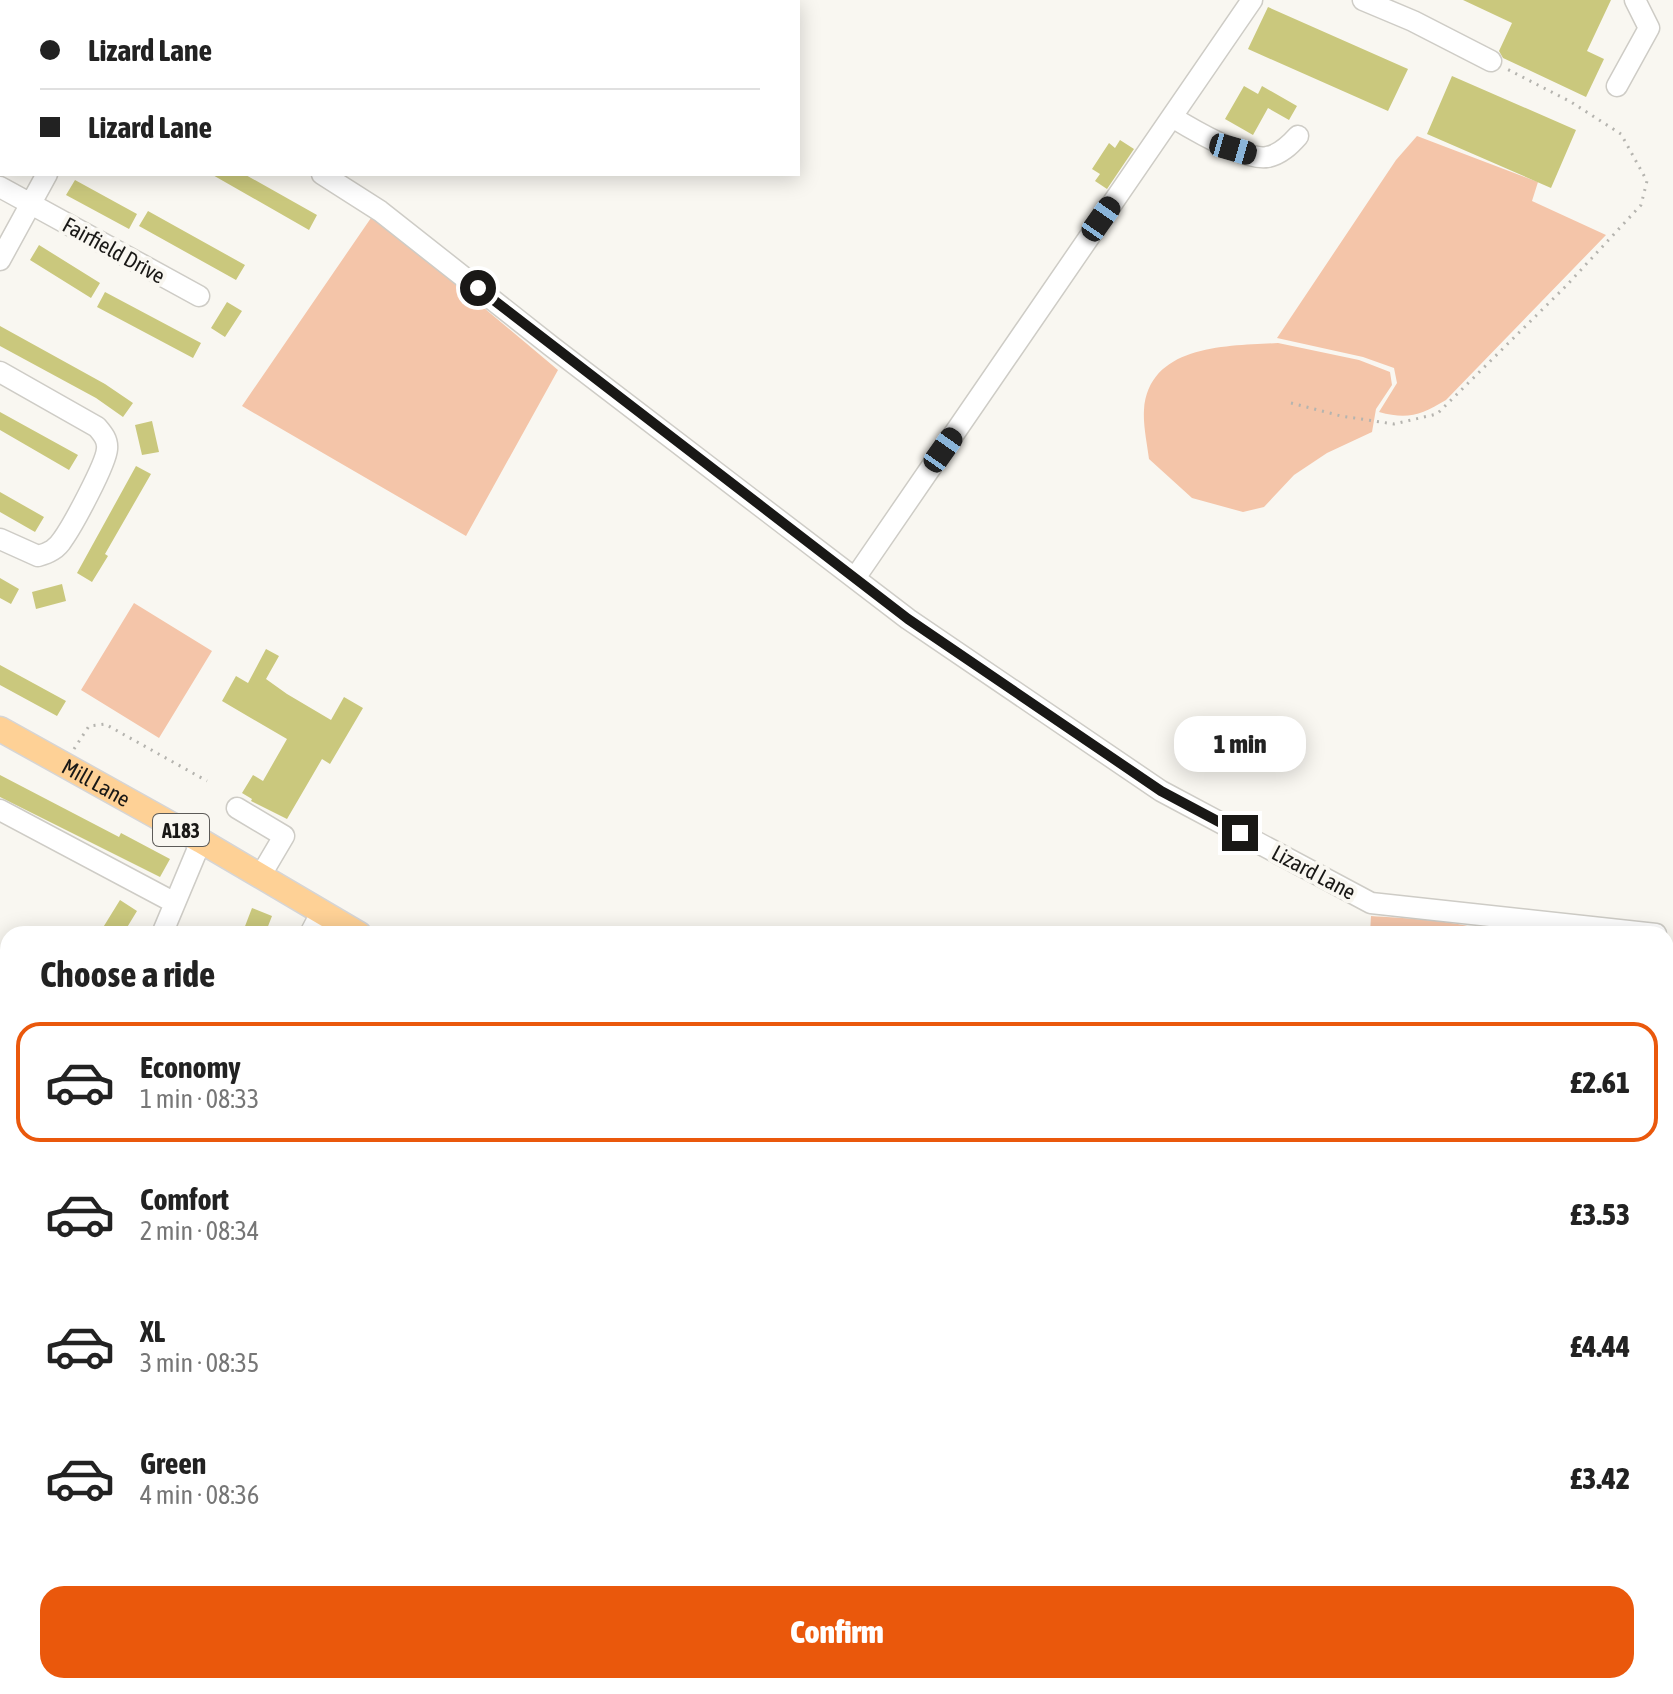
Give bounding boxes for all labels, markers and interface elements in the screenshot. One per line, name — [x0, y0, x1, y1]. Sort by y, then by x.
text: Lizard Lane — [88, 33, 212, 67]
text: Lizard Lane — [88, 110, 212, 144]
car — [1207, 131, 1259, 167]
car — [1077, 192, 1125, 246]
street label: Fairfield Drive — [58, 211, 170, 289]
route start — [460, 270, 496, 306]
car — [919, 423, 967, 477]
callout: 1 min — [1174, 717, 1306, 773]
text: 1 min — [1213, 729, 1267, 759]
street label: Mill Lane — [57, 753, 135, 812]
road number: A183 — [153, 814, 209, 846]
route end — [1222, 815, 1258, 851]
street label: Lizard Lane — [1268, 839, 1360, 905]
text: Choose a ride — [40, 953, 215, 995]
icon: car — [44, 1046, 116, 1118]
text: Economy — [140, 1050, 241, 1084]
text: £2.61 — [1570, 1065, 1630, 1099]
text: 1 min · 08:33 — [140, 1084, 259, 1114]
icon: car — [44, 1178, 116, 1250]
text: Comfort — [140, 1182, 229, 1216]
text: £3.53 — [1570, 1197, 1630, 1231]
text: 2 min · 08:34 — [140, 1216, 259, 1246]
icon: car — [44, 1310, 116, 1382]
text: XL — [140, 1314, 165, 1348]
text: £4.44 — [1570, 1329, 1630, 1363]
text: 3 min · 08:35 — [140, 1348, 259, 1378]
icon: car — [44, 1442, 116, 1514]
text: Green — [140, 1446, 206, 1480]
text: £3.42 — [1570, 1461, 1630, 1495]
text: 4 min · 08:36 — [140, 1480, 259, 1510]
button: Confirm — [40, 1586, 1634, 1678]

